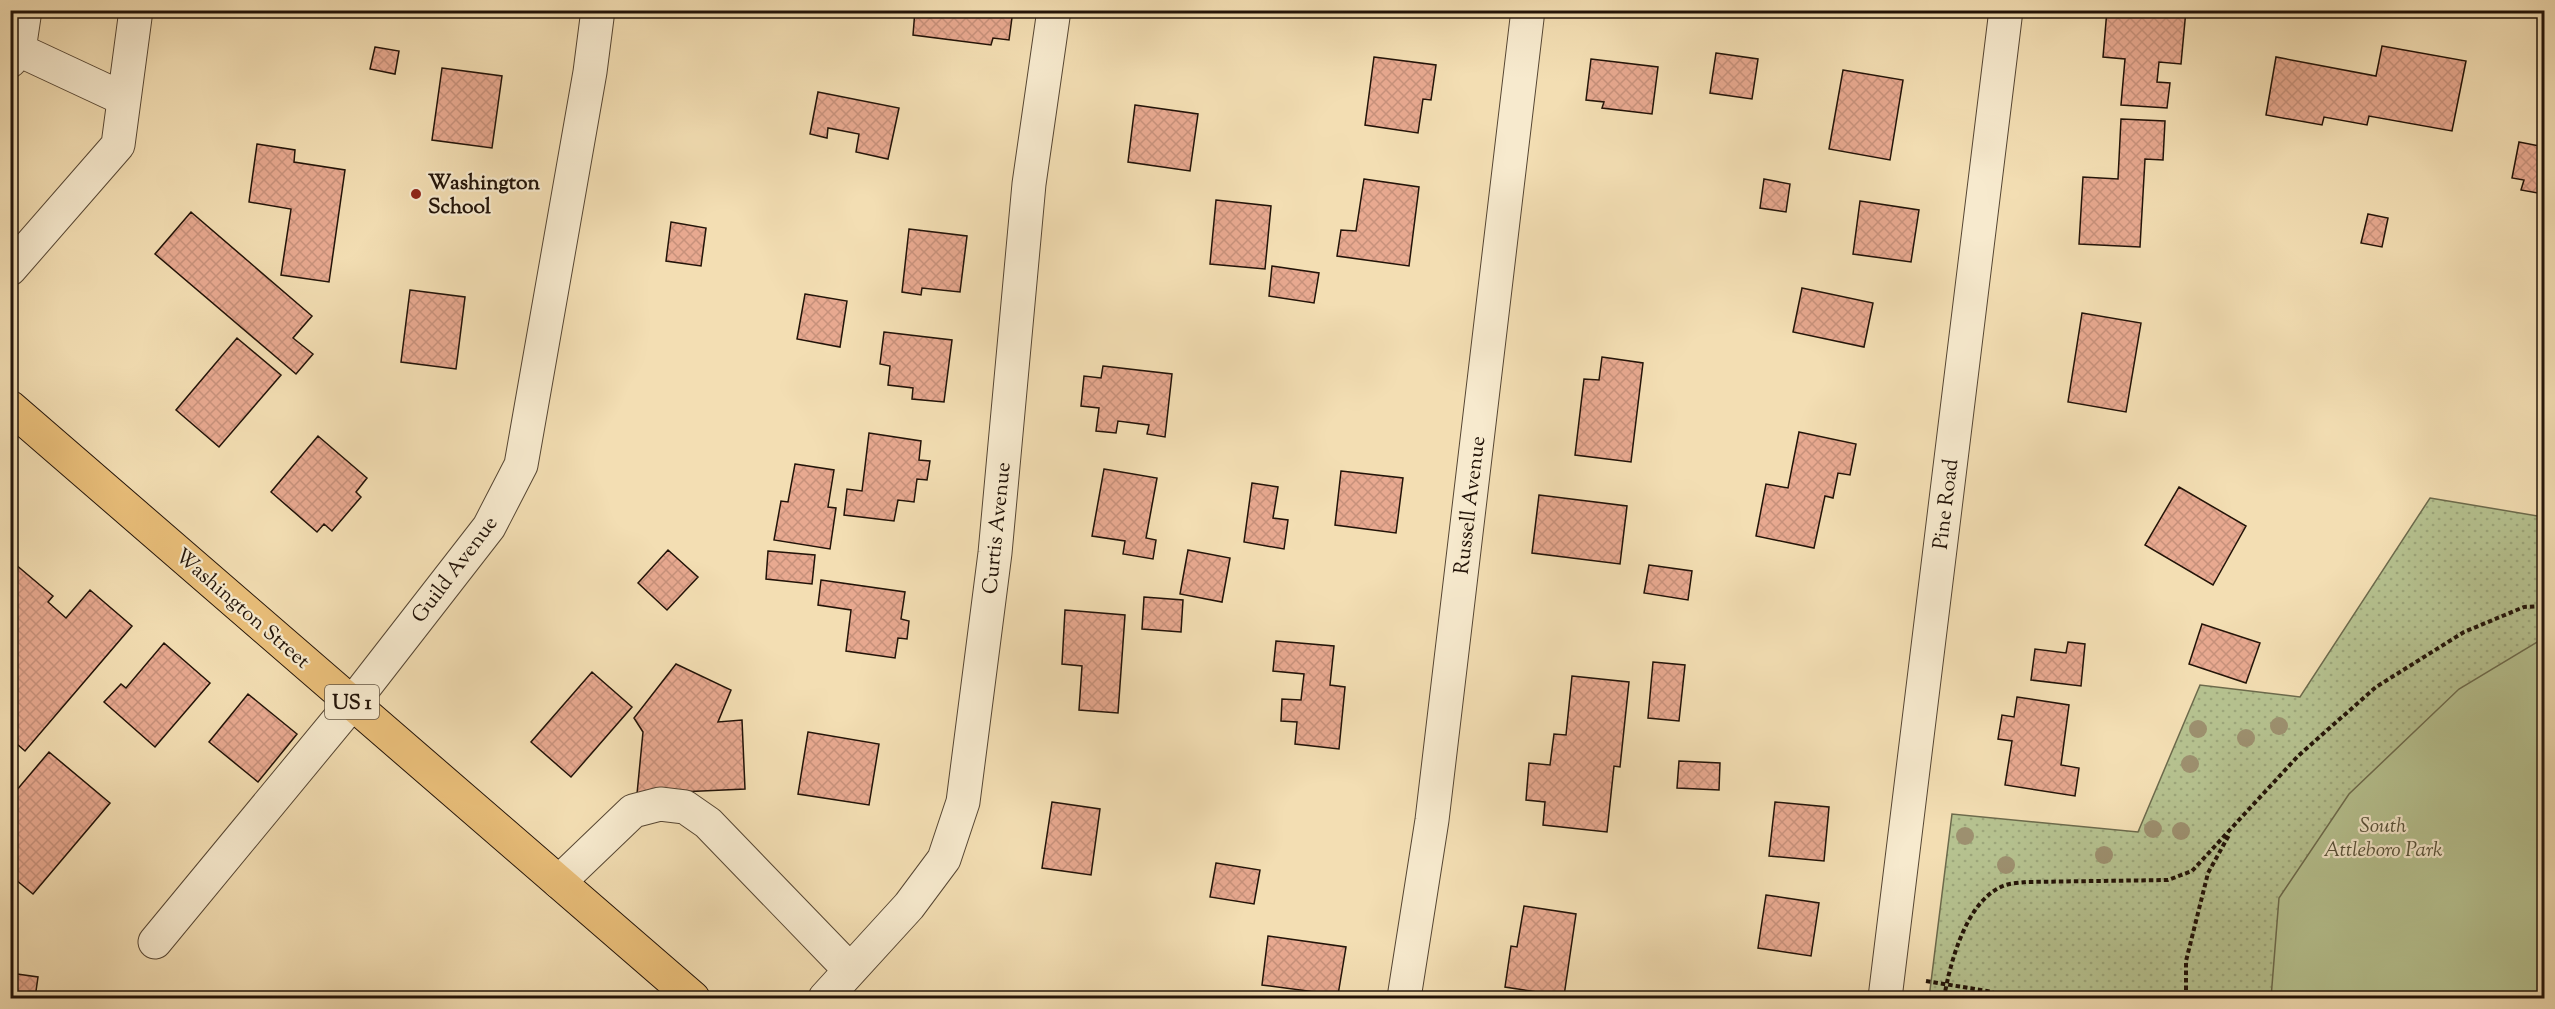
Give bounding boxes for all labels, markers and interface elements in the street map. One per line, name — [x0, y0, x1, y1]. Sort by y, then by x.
place label: Washington School — [428, 169, 540, 223]
marker: Washington School — [409, 187, 423, 201]
street label: Russell Avenue — [1448, 434, 1494, 576]
street label: Pine Road — [1927, 457, 1967, 551]
street label: Curtis Avenue — [976, 461, 1020, 596]
street label: Guild Avenue — [405, 510, 506, 630]
street label: Washington Street — [167, 542, 316, 677]
road number: US 1 — [325, 685, 379, 719]
park label: South Attleboro Park — [2324, 812, 2443, 866]

